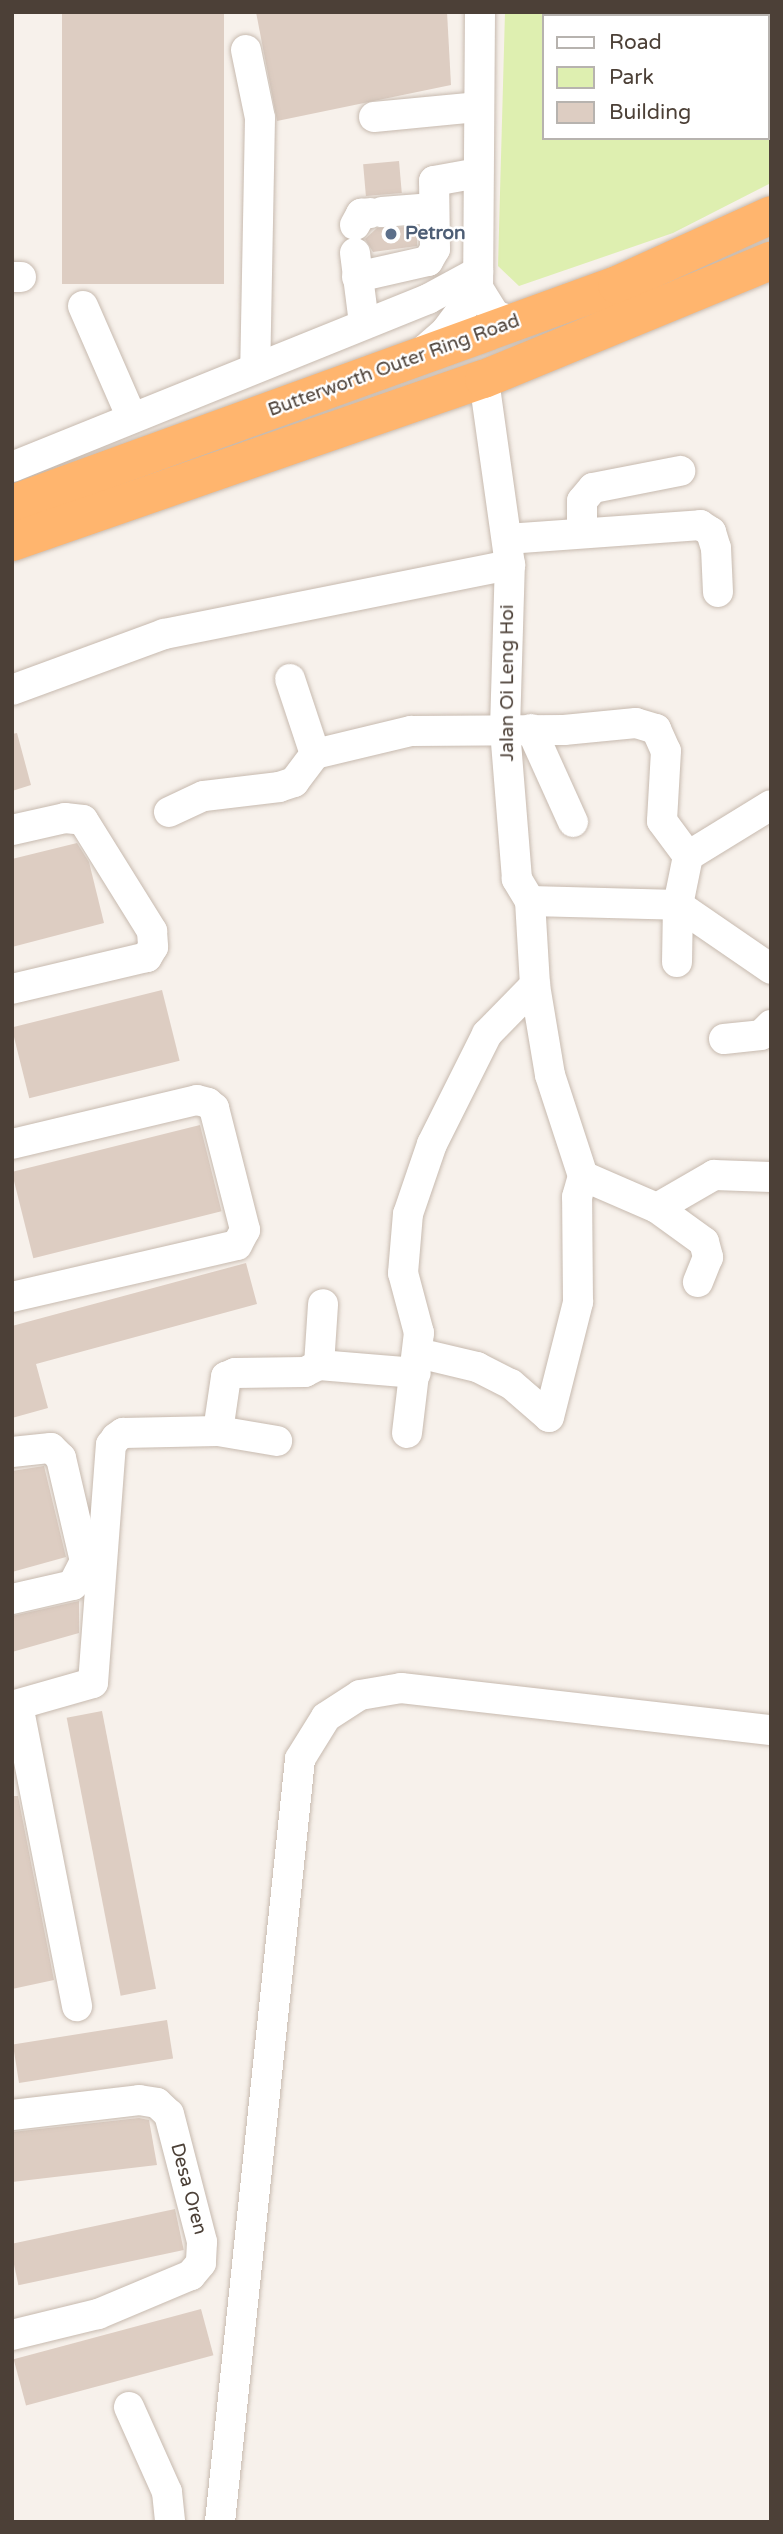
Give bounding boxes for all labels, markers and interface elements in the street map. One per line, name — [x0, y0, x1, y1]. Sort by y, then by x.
legend — [542, 14, 769, 140]
text: Road — [609, 30, 662, 55]
text: Park — [609, 65, 654, 90]
text: Building — [609, 100, 691, 125]
place label: Petron — [405, 223, 466, 245]
marker: Petron — [383, 226, 399, 242]
street label: Butterworth Outer Ring Road — [265, 310, 523, 422]
street label: Jalan Oi Leng Hoi — [497, 605, 519, 761]
street label: Desa Oren — [165, 2141, 211, 2237]

